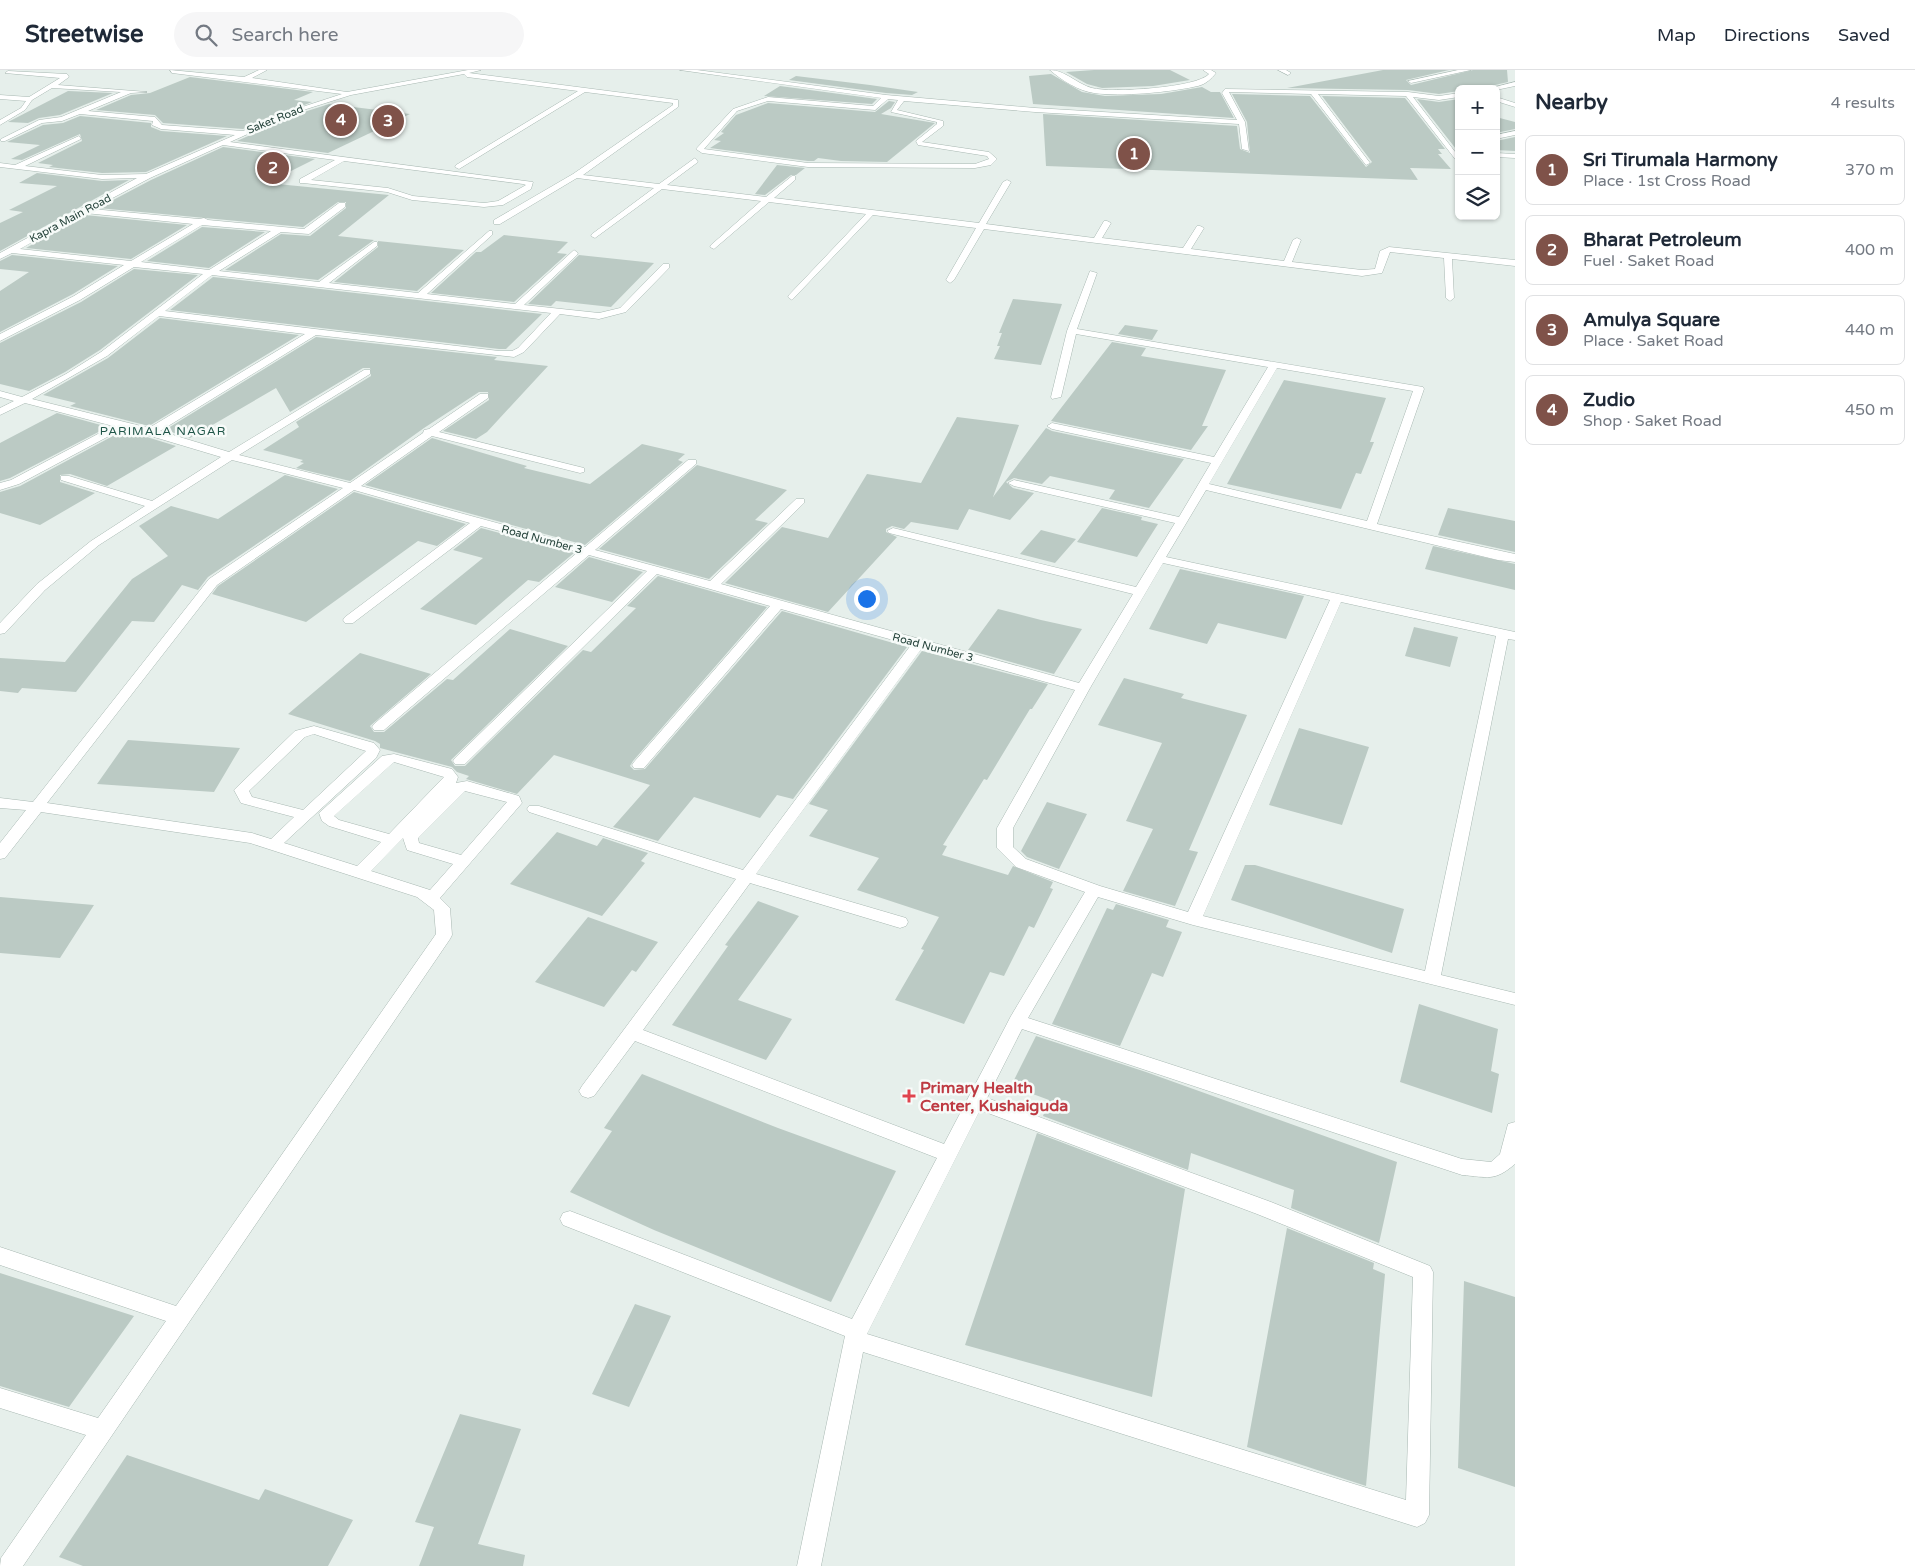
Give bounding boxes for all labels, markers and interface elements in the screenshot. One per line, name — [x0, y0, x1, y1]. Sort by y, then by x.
search box — [174, 12, 524, 57]
text: Streetwise — [25, 20, 144, 49]
icon: search — [192, 21, 220, 49]
text: Search here — [232, 24, 338, 46]
text: Map — [1657, 24, 1696, 46]
text: Directions — [1724, 24, 1810, 46]
text: Saved — [1838, 24, 1890, 46]
map controls — [1455, 85, 1500, 220]
button: + — [1455, 85, 1500, 130]
text: Nearby — [1535, 90, 1608, 115]
text: 4 results — [1831, 93, 1895, 113]
pin: 4 — [325, 101, 357, 139]
street label: Saket Road — [245, 102, 305, 137]
pin: 3 — [372, 102, 404, 140]
button: − — [1455, 130, 1500, 175]
pin: 1 — [1118, 135, 1150, 173]
pin: 2 — [257, 149, 289, 187]
text: Sri Tirumala Harmony — [1583, 149, 1778, 171]
text: 1 — [1547, 160, 1557, 180]
text: 370 m — [1845, 160, 1894, 180]
text: Place · 1st Cross Road — [1583, 171, 1751, 191]
button: layers — [1455, 175, 1500, 220]
street label: Kapra Main Road — [27, 191, 113, 245]
text: Bharat Petroleum — [1583, 229, 1742, 251]
text: 2 — [1547, 240, 1557, 260]
text: 400 m — [1845, 240, 1894, 260]
text: Fuel · Saket Road — [1583, 251, 1714, 271]
text: Amulya Square — [1583, 309, 1720, 331]
text: 3 — [1547, 320, 1557, 340]
text: 440 m — [1845, 320, 1894, 340]
text: Place · Saket Road — [1583, 331, 1724, 351]
text: Zudio — [1583, 389, 1635, 411]
text: 4 — [1547, 400, 1557, 420]
text: 450 m — [1845, 400, 1894, 420]
text: Shop · Saket Road — [1583, 411, 1722, 431]
district label: PARIMALA NAGAR — [100, 424, 226, 438]
street label: Road Number 3 — [500, 522, 584, 557]
your location — [854, 586, 880, 612]
street label: Road Number 3 — [891, 630, 975, 665]
place label: Primary Health Center, Kushaiguda — [920, 1078, 1068, 1116]
marker: Primary Health Center, Kushaiguda — [902, 1089, 916, 1103]

